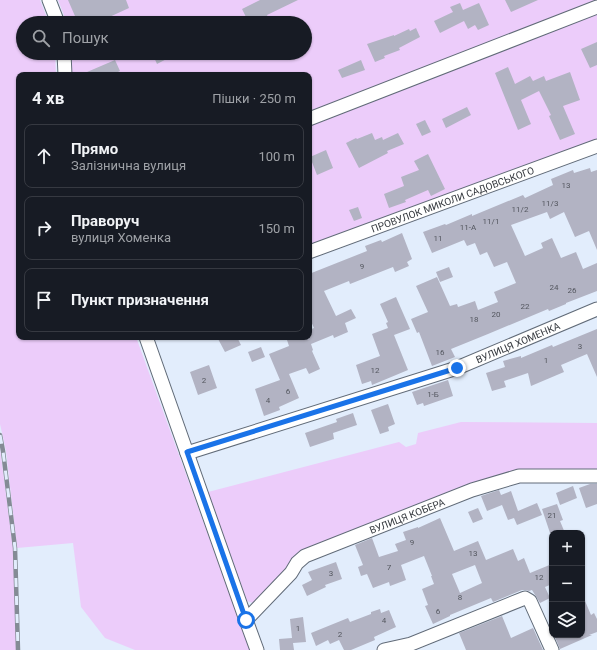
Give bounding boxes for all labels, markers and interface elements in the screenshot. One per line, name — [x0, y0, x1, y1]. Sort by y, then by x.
search box — [16, 16, 312, 60]
icon: search — [30, 27, 52, 49]
text: Пошук — [62, 29, 109, 47]
text: 4 хв — [32, 88, 64, 108]
text: Пішки · 250 m — [212, 91, 296, 106]
text: Прямо — [71, 140, 118, 158]
icon: ahead — [33, 145, 55, 167]
text: 100 m — [258, 149, 295, 164]
text: Залізнична вулиця — [71, 158, 186, 173]
street label: ПРОВУЛОК МИКОЛИ САДОВСЬКОГО — [370, 164, 536, 234]
house number: 13 — [562, 181, 571, 190]
house number: 11/3 — [542, 199, 558, 208]
house number: 11/2 — [512, 205, 529, 214]
text: Праворуч — [71, 212, 139, 230]
icon: right — [33, 217, 55, 239]
house number: 11/1 — [483, 217, 499, 226]
text: 150 m — [258, 221, 295, 236]
house number: 11-А — [460, 223, 477, 232]
text: вулиця Хоменка — [71, 230, 171, 245]
house number: 11 — [434, 234, 443, 243]
house number: 9 — [360, 262, 364, 271]
house number: 24 — [550, 283, 559, 292]
house number: 26 — [568, 286, 577, 295]
icon: arrive — [33, 289, 55, 311]
text: Пункт призначення — [71, 291, 209, 309]
house number: 22 — [521, 302, 530, 311]
house number: 20 — [492, 310, 501, 319]
house number: 18 — [470, 315, 479, 324]
street label: ВУЛИЦЯ ХОМЕНКА — [474, 320, 562, 365]
house number: 3 — [578, 342, 582, 351]
house number: 16 — [436, 348, 445, 357]
house number: 1 — [544, 356, 548, 365]
route end — [448, 359, 466, 377]
house number: 12 — [371, 366, 380, 375]
house number: 2 — [202, 376, 207, 385]
house number: 6 — [286, 387, 291, 396]
house number: 1-Б — [427, 390, 439, 399]
house number: 4 — [266, 396, 271, 405]
street label: ВУЛИЦЯ КОБЕРА — [368, 496, 447, 536]
house number: 21 — [548, 511, 557, 520]
map controls — [549, 530, 585, 638]
button: + — [549, 530, 585, 566]
house number: 9 — [410, 538, 414, 547]
house number: 13 — [469, 549, 478, 558]
house number: 7 — [387, 563, 392, 572]
button: − — [549, 566, 585, 602]
house number: 3 — [329, 569, 333, 578]
house number: 12 — [535, 573, 544, 582]
house number: 8 — [458, 593, 463, 602]
button: layers — [549, 602, 585, 638]
house number: 6 — [436, 607, 441, 616]
route start — [237, 611, 255, 629]
house number: 4 — [382, 616, 387, 625]
house number: 1 — [296, 624, 300, 633]
house number: 2 — [338, 630, 343, 639]

